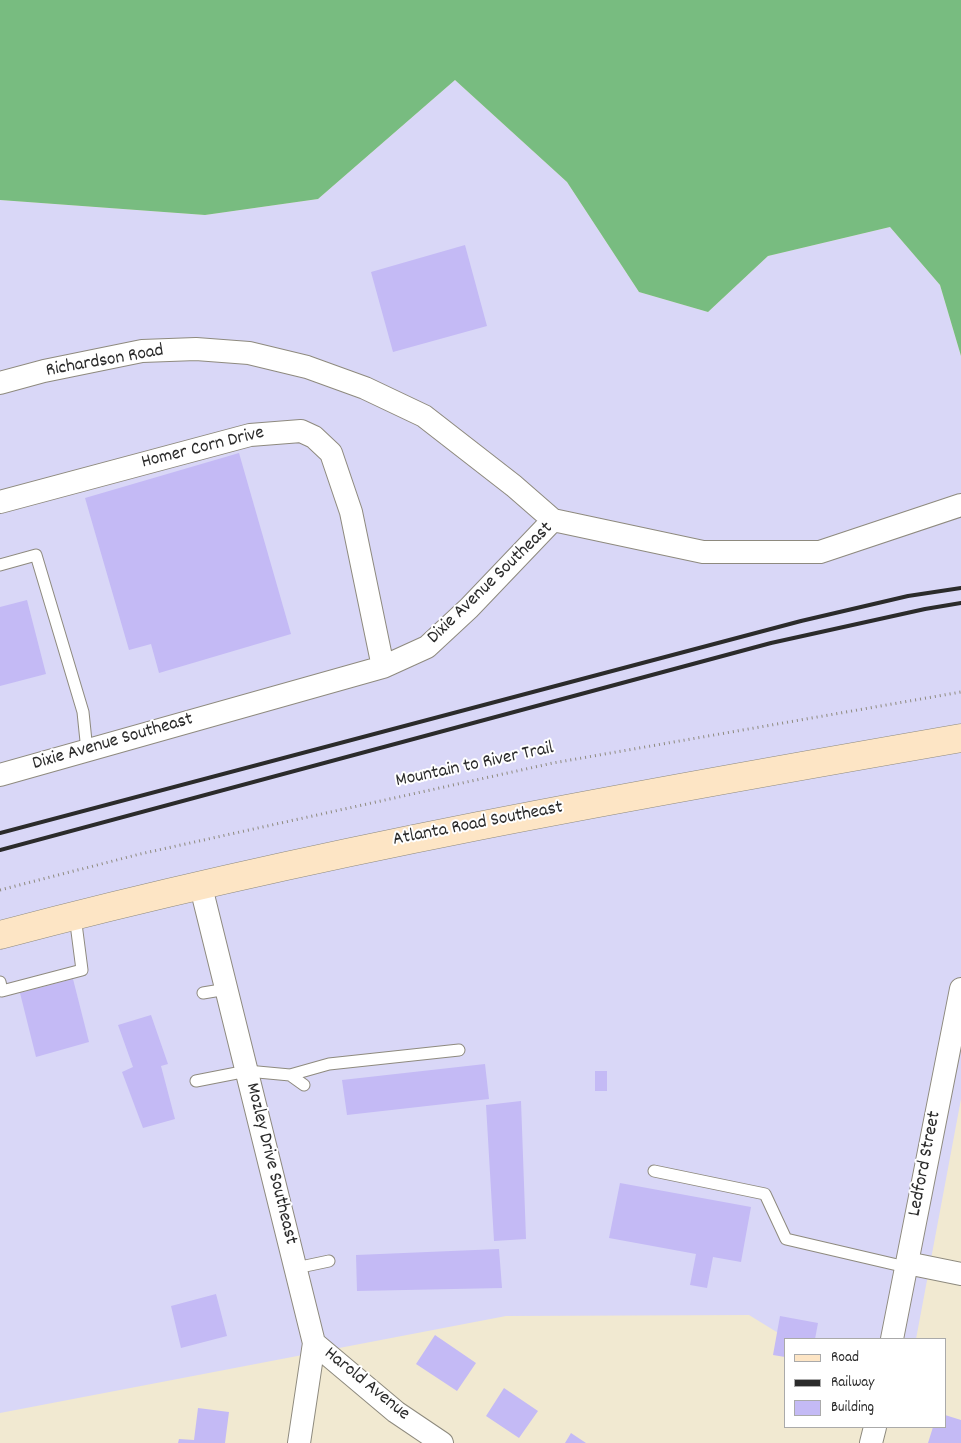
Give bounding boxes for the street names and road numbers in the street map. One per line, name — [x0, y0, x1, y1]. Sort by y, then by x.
street label: Richardson Road — [44, 340, 166, 384]
street label: Homer Corn Drive — [139, 423, 267, 475]
street label: Dixie Avenue Southeast — [423, 518, 559, 650]
street label: Dixie Avenue Southeast — [30, 709, 196, 777]
street label: Mountain to River Trail — [394, 738, 556, 794]
street label: Atlanta Road Southeast — [391, 797, 565, 853]
street label: Mozley Drive Southeast — [239, 1081, 301, 1247]
street label: Ledford Street — [905, 1109, 947, 1219]
street label: Harold Avenue — [318, 1343, 414, 1427]

